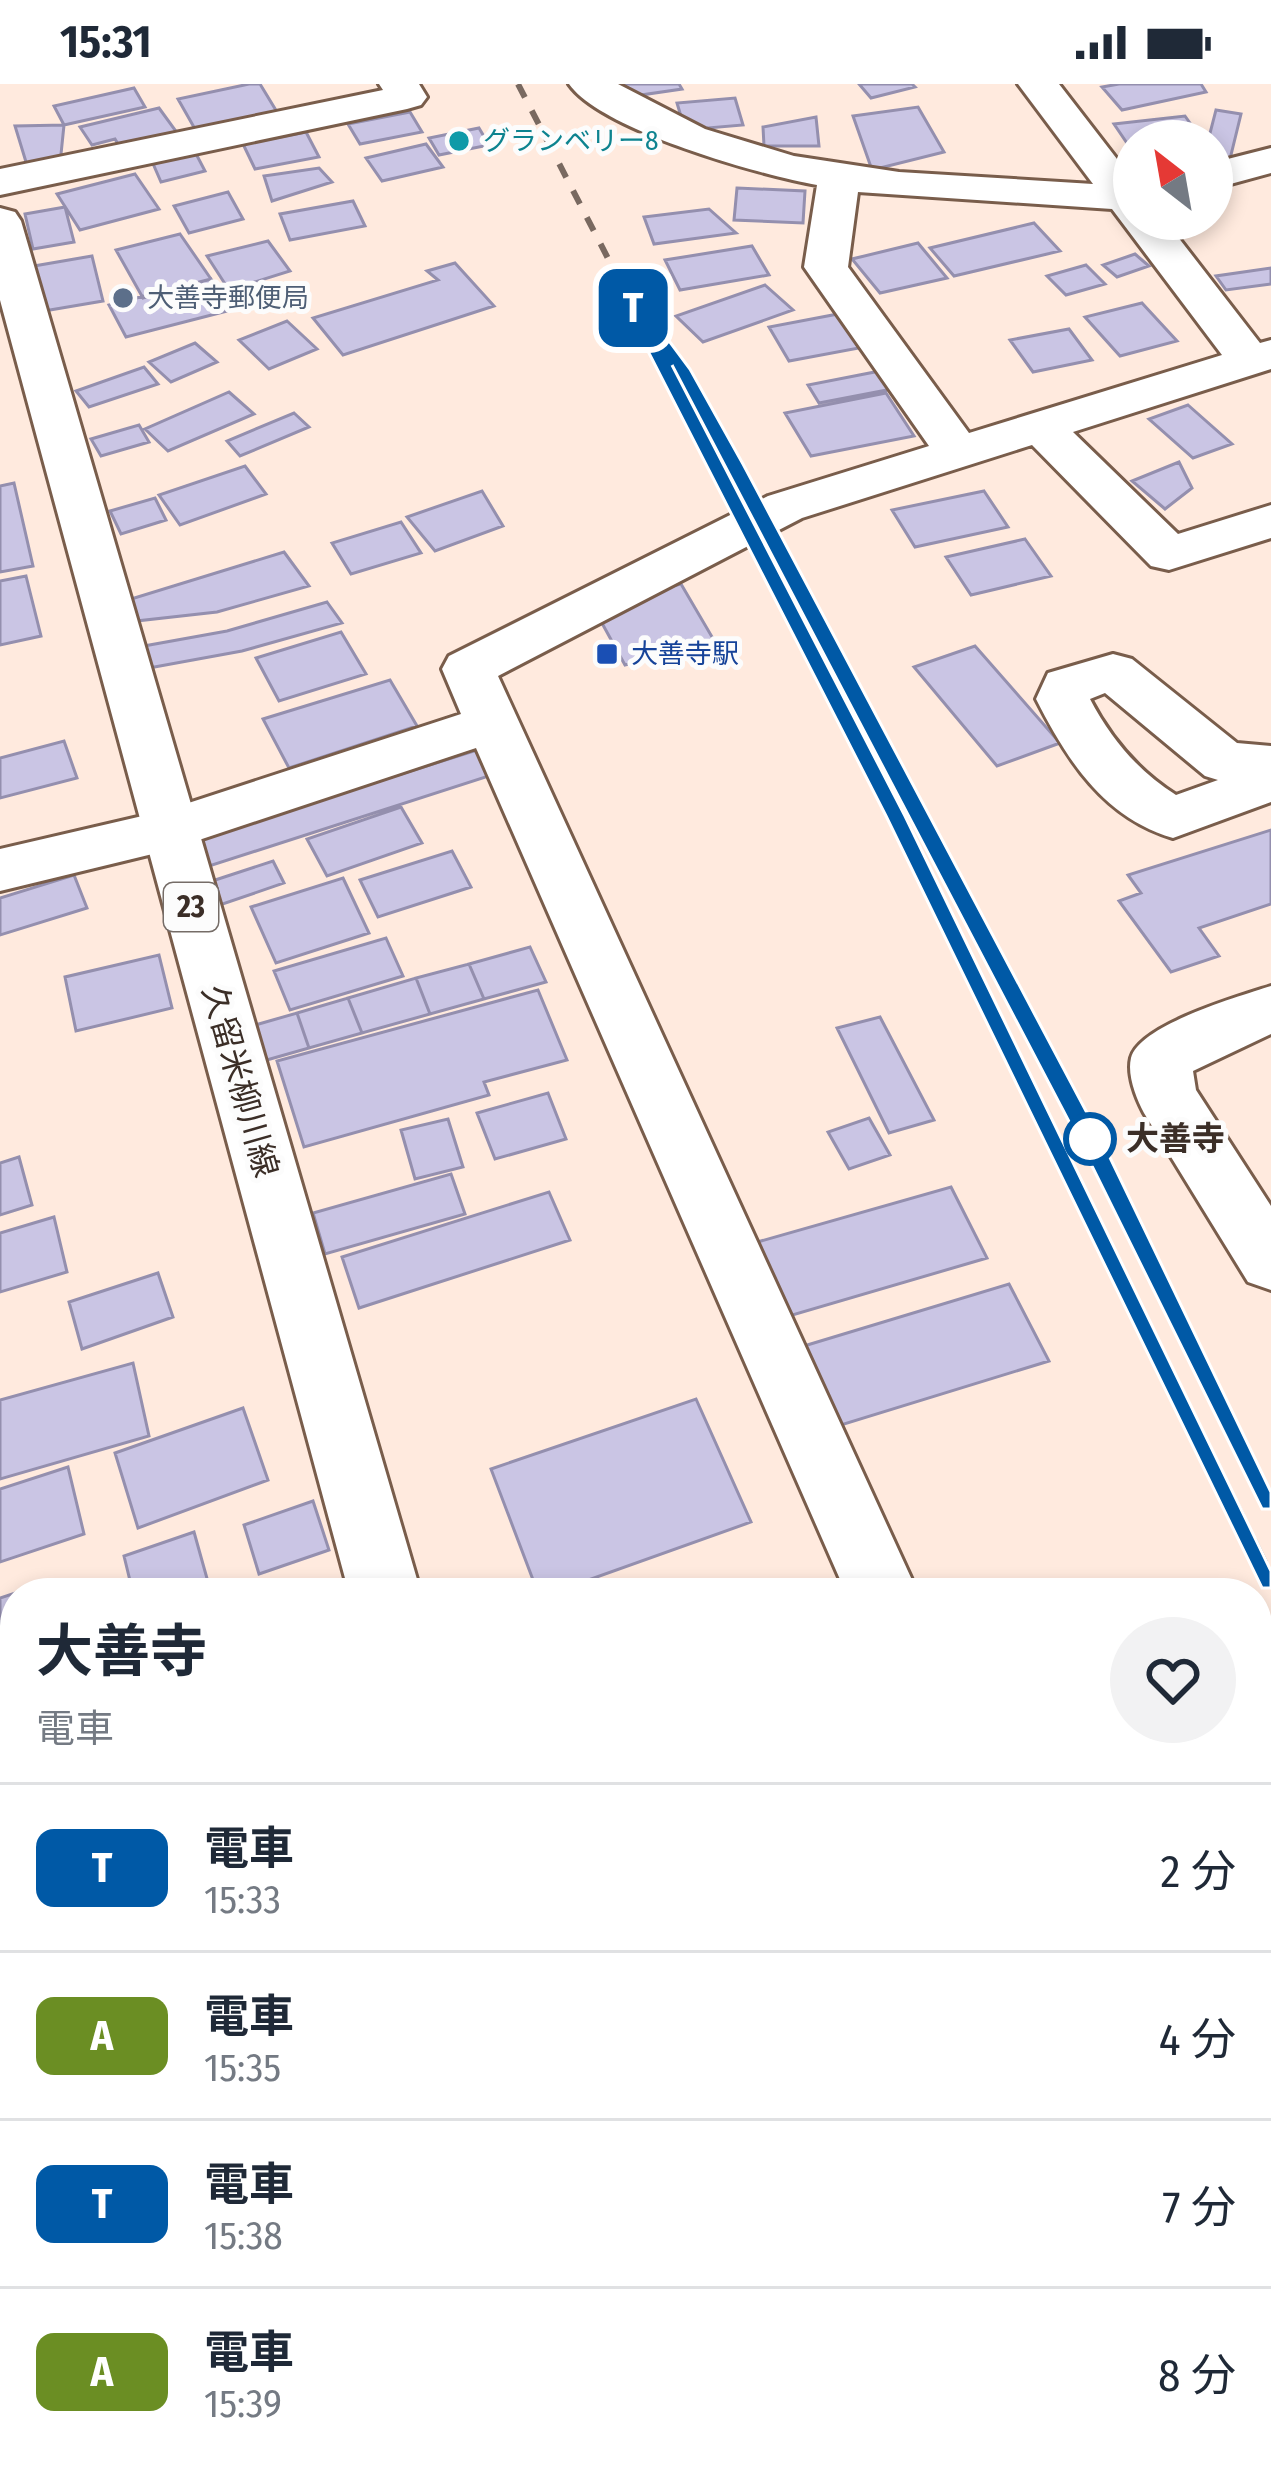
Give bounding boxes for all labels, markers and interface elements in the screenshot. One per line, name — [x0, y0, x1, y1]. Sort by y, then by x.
text: 15:31 — [60, 15, 152, 69]
north arrow — [1113, 120, 1233, 240]
map controls — [1113, 120, 1233, 240]
place label: グランベリー8 — [483, 125, 659, 157]
marker: グランベリー8 — [446, 128, 472, 154]
line badge: T — [594, 269, 672, 347]
place label: 大善寺郵便局 — [147, 282, 309, 314]
text: T — [623, 283, 643, 333]
marker: 大善寺郵便局 — [110, 285, 136, 311]
place label: 大善寺駅 — [631, 638, 739, 670]
marker: 大善寺駅 — [594, 641, 620, 667]
road number: 23 — [164, 883, 218, 931]
street label: 久留米柳川線 — [193, 980, 287, 1182]
marker: 大善寺 — [1065, 1114, 1115, 1164]
place label: 大善寺 — [1126, 1119, 1225, 1159]
button: heart — [1110, 1617, 1236, 1743]
text: 大善寺 — [36, 1618, 207, 1686]
text: 電車 — [36, 1706, 114, 1752]
text: 電車 — [204, 1822, 294, 1876]
text: T — [92, 1843, 112, 1893]
text: 2 分 — [1161, 1845, 1236, 1899]
text: 15:33 — [204, 1877, 281, 1923]
text: 電車 — [204, 1990, 294, 2044]
text: A — [91, 2011, 113, 2061]
text: 4 分 — [1159, 2013, 1236, 2067]
text: 15:35 — [204, 2045, 281, 2091]
text: 電車 — [204, 2158, 294, 2212]
text: T — [92, 2179, 112, 2229]
text: 7 分 — [1162, 2181, 1236, 2235]
text: 15:38 — [204, 2213, 283, 2259]
text: 電車 — [204, 2326, 294, 2380]
text: A — [91, 2347, 113, 2397]
text: 8 分 — [1158, 2349, 1236, 2403]
text: 15:39 — [204, 2381, 282, 2427]

